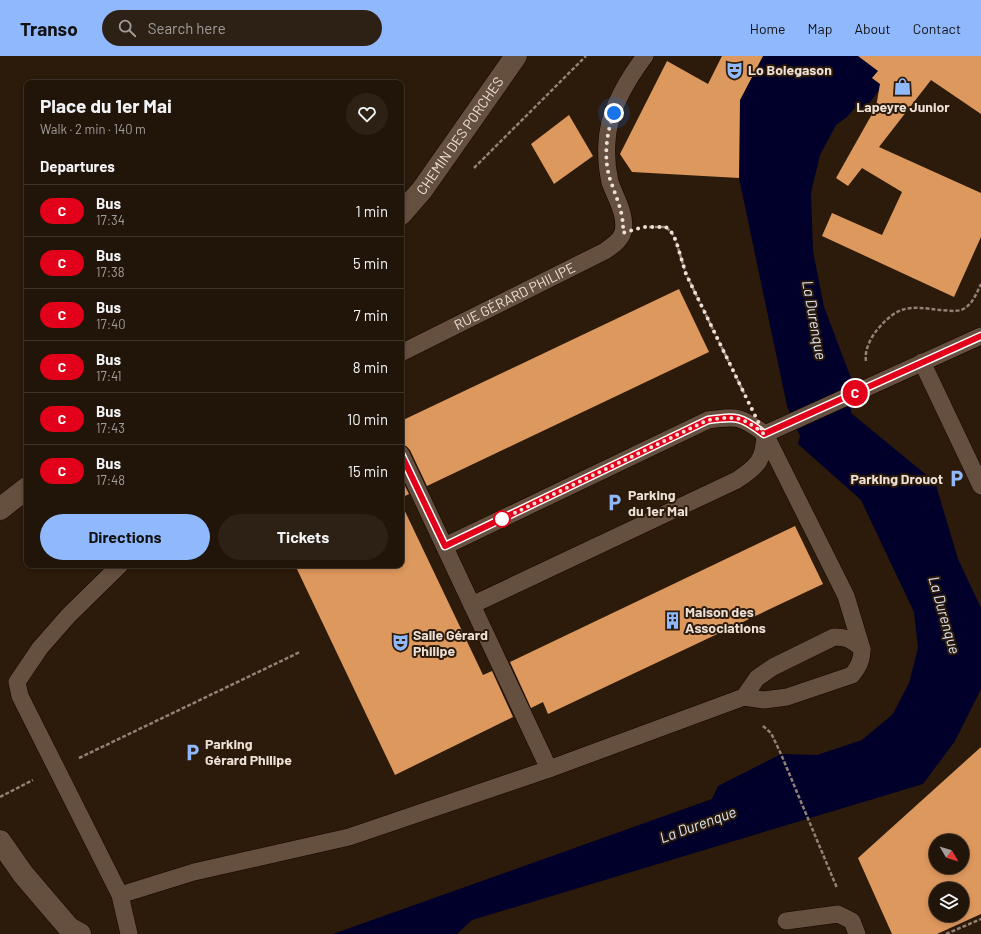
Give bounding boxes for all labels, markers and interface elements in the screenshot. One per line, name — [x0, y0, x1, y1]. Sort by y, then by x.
search box — [102, 10, 382, 46]
text: Transo — [20, 17, 78, 40]
icon: search — [116, 17, 138, 39]
text: Search here — [148, 19, 226, 37]
text: Home — [750, 20, 786, 37]
text: Map — [808, 20, 832, 37]
text: About — [854, 20, 891, 37]
text: Contact — [913, 20, 961, 37]
theatre icon: Lo Bolegason — [725, 60, 745, 80]
place label: Lo Bolegason — [748, 61, 832, 78]
street label: CHEMIN DES PORCHES — [412, 73, 507, 198]
shop icon: Lapeyre Junior — [893, 77, 913, 97]
button: heart — [346, 93, 388, 135]
text: Place du 1er Mai — [40, 94, 172, 117]
place label: Lapeyre Junior — [856, 98, 950, 115]
your location — [604, 103, 624, 123]
text: Walk · 2 min · 140 m — [40, 121, 146, 137]
text: Departures — [40, 157, 115, 175]
text: Bus — [96, 194, 121, 212]
text: C — [58, 202, 66, 219]
text: 1 min — [355, 202, 388, 220]
text: 17:34 — [96, 212, 125, 228]
text: Bus — [96, 246, 121, 264]
text: C — [58, 254, 66, 271]
text: 5 min — [353, 254, 388, 272]
street label: RUE GÉRARD PHILIPE — [451, 258, 578, 333]
text: 17:38 — [96, 264, 125, 280]
water label: La Durenque — [799, 279, 831, 361]
text: Bus — [96, 298, 121, 316]
text: C — [58, 306, 66, 323]
text: 7 min — [354, 306, 388, 324]
text: 17:40 — [96, 316, 126, 332]
text: Bus — [96, 350, 121, 368]
text: C — [58, 358, 66, 375]
text: 8 min — [353, 358, 388, 376]
text: 17:41 — [96, 368, 122, 384]
line badge: C — [842, 380, 868, 406]
text: C — [851, 384, 859, 401]
text: Bus — [96, 402, 121, 420]
text: C — [58, 410, 66, 427]
text: 10 min — [347, 410, 388, 428]
text: 17:43 — [96, 420, 125, 436]
text: Bus — [96, 454, 121, 472]
text: C — [58, 462, 66, 479]
text: 15 min — [348, 462, 388, 480]
parking icon: Parking Drouot — [946, 469, 966, 489]
place label: Parking Drouot — [851, 470, 943, 487]
text: 17:48 — [96, 472, 125, 488]
place label: Parking du 1er Mai — [628, 486, 688, 519]
parking icon: Parking du 1er Mai — [605, 493, 625, 513]
unlabelled marker — [493, 510, 511, 528]
button: Directions — [40, 514, 210, 560]
button: Tickets — [218, 514, 388, 560]
water label: La Durenque — [925, 574, 965, 656]
place label: Maison des Associations — [685, 603, 766, 636]
building icon: Maison des Associations — [662, 610, 682, 630]
place label: Salle Gérard Philipe — [413, 626, 488, 659]
theatre icon: Salle Gérard Philipe — [390, 633, 410, 653]
place label: Parking Gérard Philipe — [205, 735, 292, 768]
parking icon: Parking Gérard Philipe — [182, 742, 202, 762]
water label: La Durenque — [657, 802, 739, 846]
north arrow — [929, 834, 969, 874]
map controls — [929, 834, 969, 922]
button: layers — [929, 882, 969, 922]

